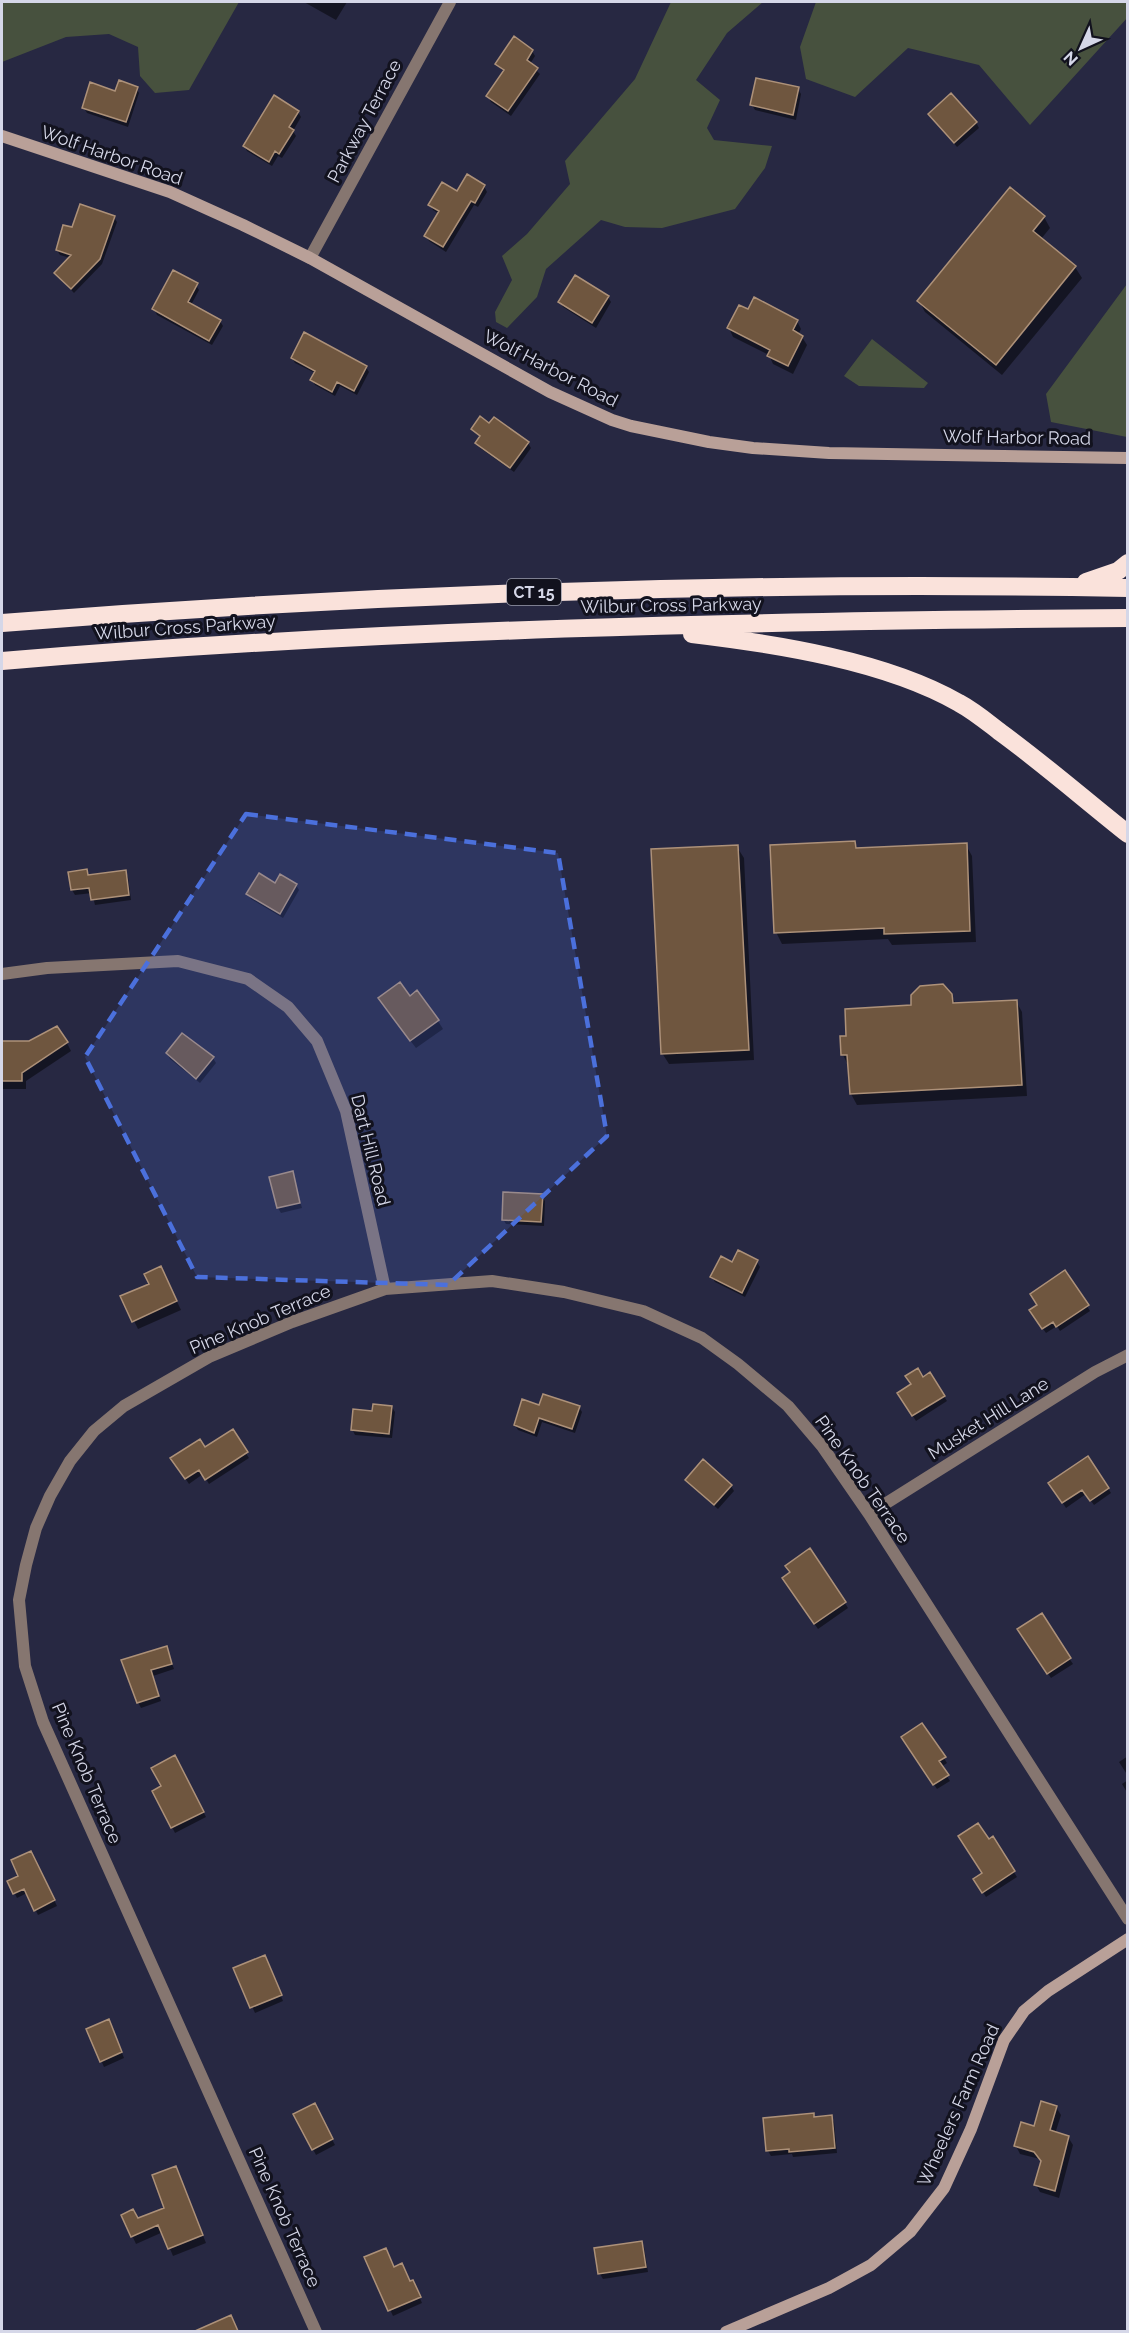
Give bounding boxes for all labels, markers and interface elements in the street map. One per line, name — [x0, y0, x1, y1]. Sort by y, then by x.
north arrow — [1051, 18, 1111, 78]
text: N — [1060, 47, 1082, 69]
street label: Parkway Terrace — [323, 56, 405, 186]
street label: Wolf Harbor Road — [39, 121, 185, 189]
street label: Wolf Harbor Road — [480, 325, 622, 411]
street label: Wolf Harbor Road — [943, 425, 1091, 449]
road number: CT 15 — [507, 579, 561, 605]
street label: Wilbur Cross Parkway — [580, 593, 762, 617]
street label: Wilbur Cross Parkway — [94, 610, 276, 644]
street label: Dart Hill Road — [347, 1092, 395, 1208]
street label: Pine Knob Terrace — [186, 1280, 334, 1358]
street label: Musket Hill Lane — [924, 1372, 1052, 1463]
street label: Pine Knob Terrace — [811, 1411, 915, 1547]
street label: Pine Knob Terrace — [48, 1699, 126, 1847]
street label: Wheelers Farm Road — [913, 2021, 1003, 2189]
street label: Pine Knob Terrace — [245, 2144, 325, 2291]

